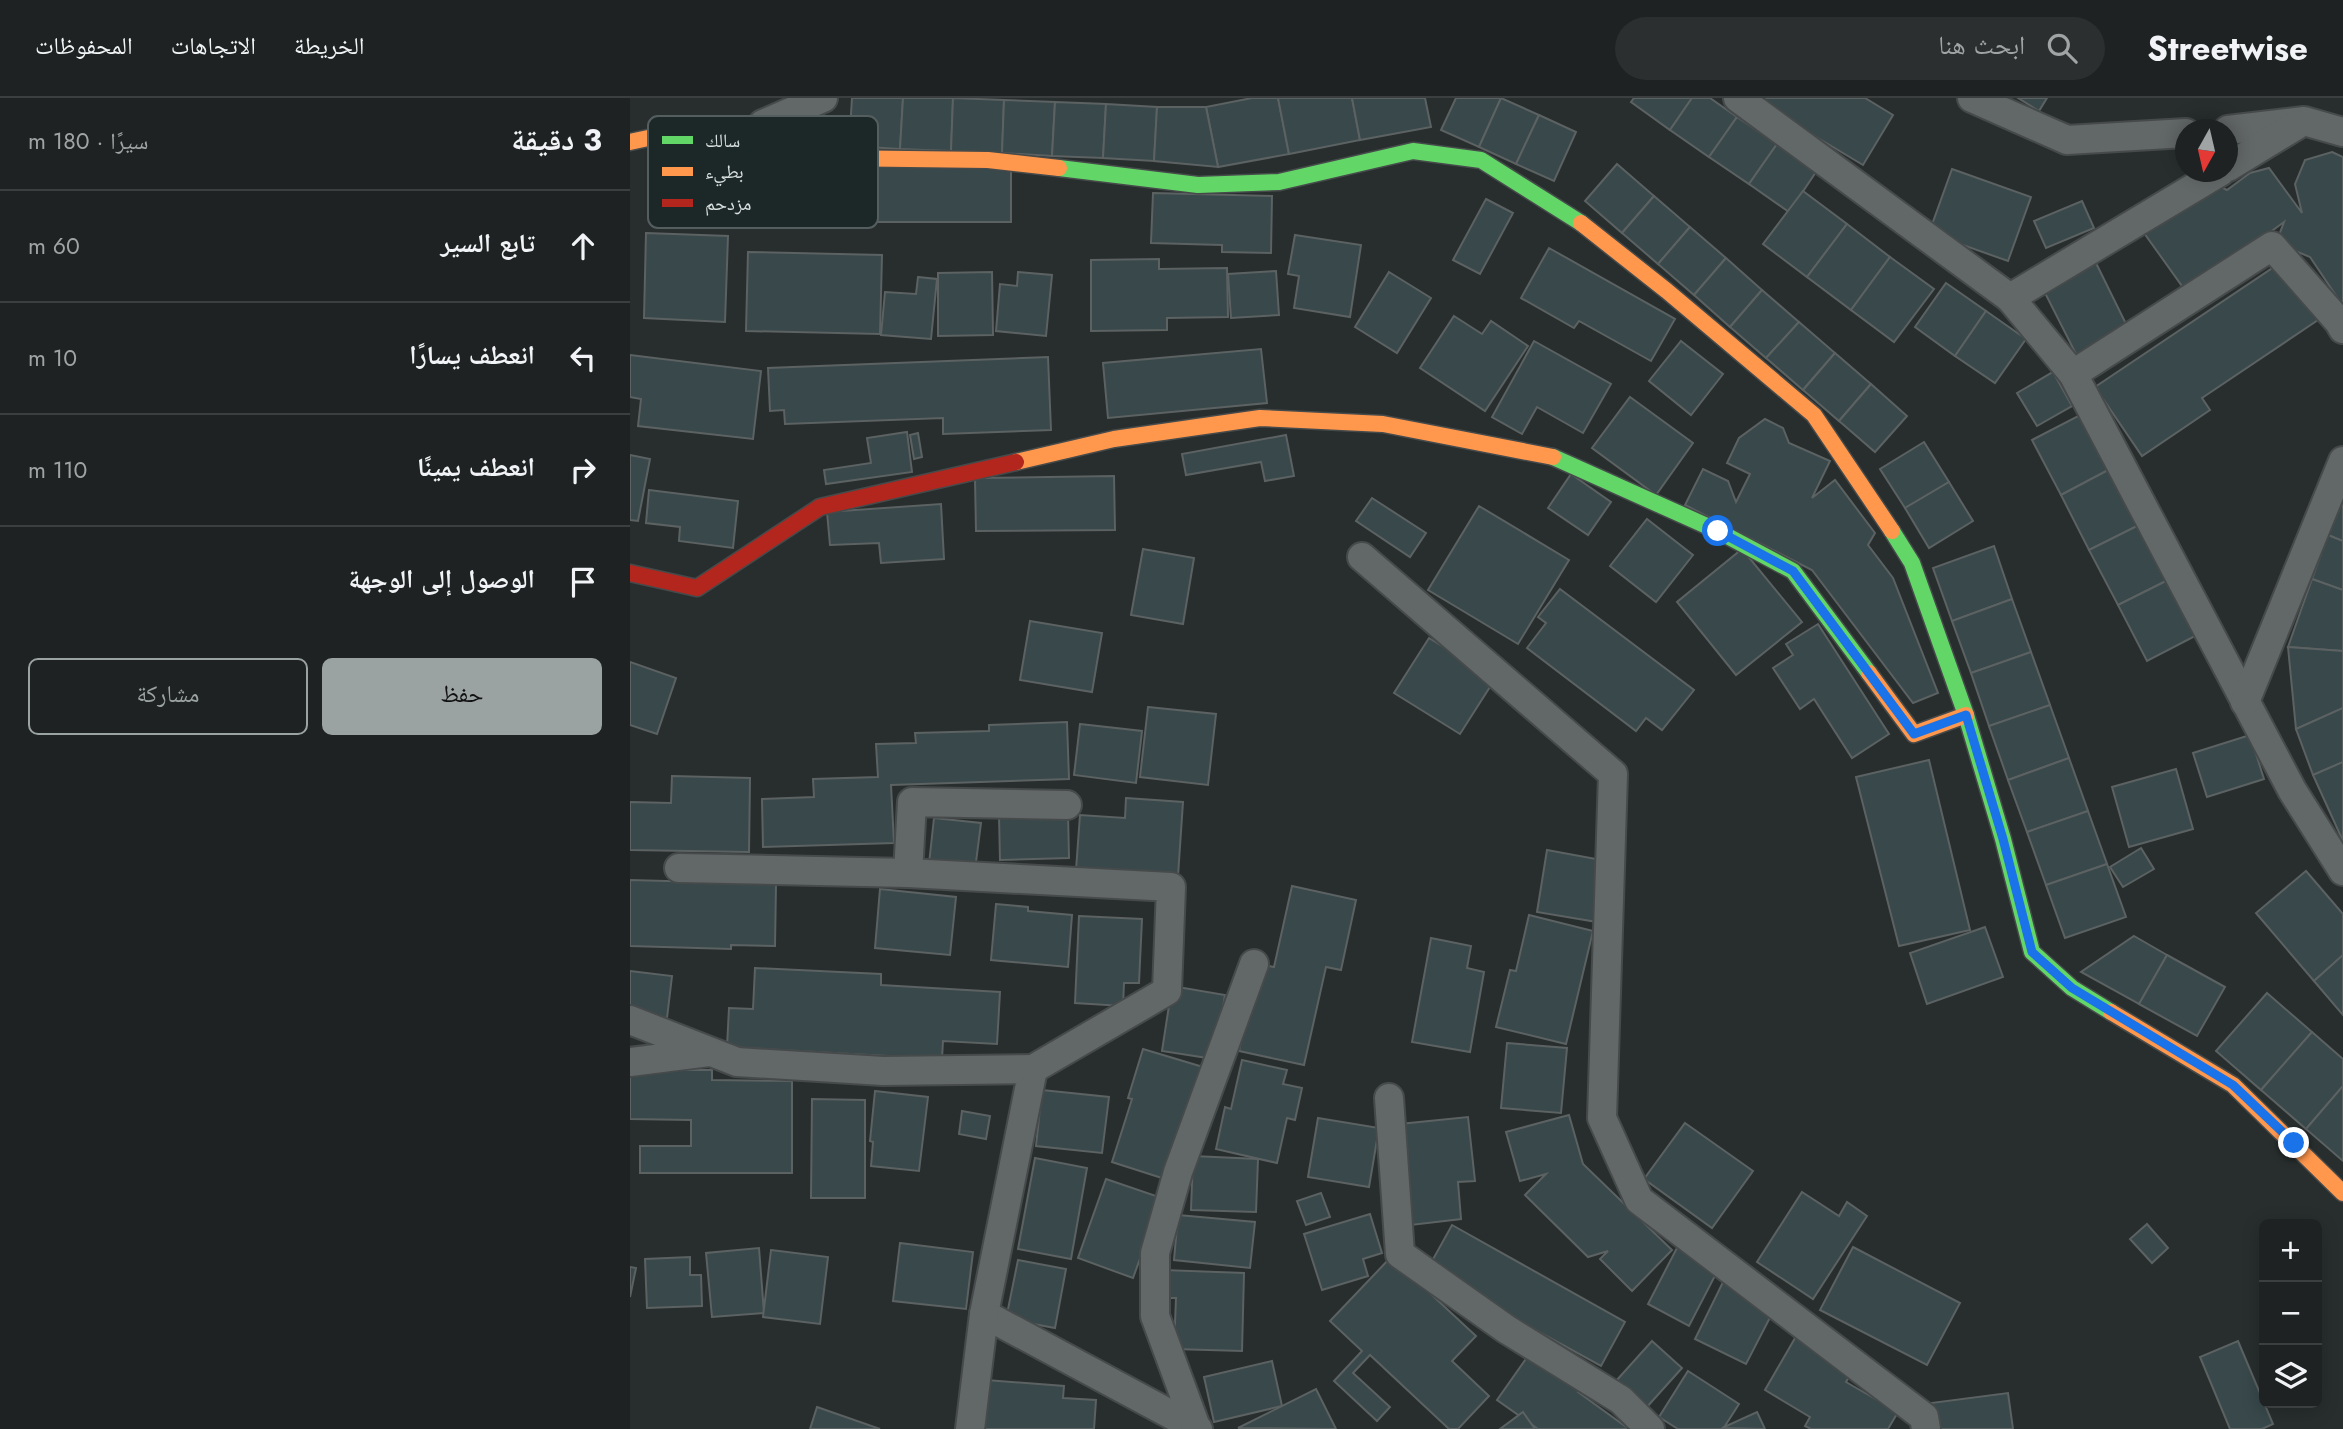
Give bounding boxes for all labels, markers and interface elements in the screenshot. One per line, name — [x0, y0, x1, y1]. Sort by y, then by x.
search box — [1615, 17, 2105, 80]
text: Streetwise — [2147, 25, 2308, 72]
text: ابحث هنا — [1938, 26, 2025, 64]
text: المحفوظات — [35, 28, 133, 63]
text: الاتجاهات — [171, 28, 256, 63]
text: الخريطة — [294, 28, 365, 63]
icon: search — [2043, 29, 2081, 67]
legend — [648, 116, 878, 228]
text: 3 دقيقة — [511, 118, 602, 161]
north arrow — [2175, 119, 2238, 182]
text: سيرًا · 180 m — [28, 124, 148, 158]
text: سالك — [705, 127, 740, 154]
text: بطيء — [705, 158, 744, 187]
text: مزدحم — [705, 190, 751, 217]
text: تابع السير — [440, 224, 535, 262]
icon: ahead — [564, 227, 602, 265]
text: 60 m — [28, 229, 80, 263]
text: انعطف يسارًا — [409, 336, 535, 374]
icon: left — [564, 339, 602, 377]
text: 10 m — [28, 341, 77, 375]
text: انعطف يمينًا — [417, 448, 535, 486]
icon: right — [564, 451, 602, 489]
text: 110 m — [28, 453, 87, 487]
route start — [1702, 515, 1733, 546]
text: الوصول إلى الوجهة — [348, 560, 535, 598]
icon: arrive — [564, 563, 602, 601]
button: مشاركة — [28, 658, 308, 735]
button: حفظ — [322, 658, 602, 735]
route end — [2278, 1127, 2309, 1158]
map controls — [2259, 1219, 2322, 1408]
button: + — [2259, 1219, 2322, 1282]
button: − — [2259, 1282, 2322, 1345]
button: layers — [2259, 1345, 2322, 1408]

